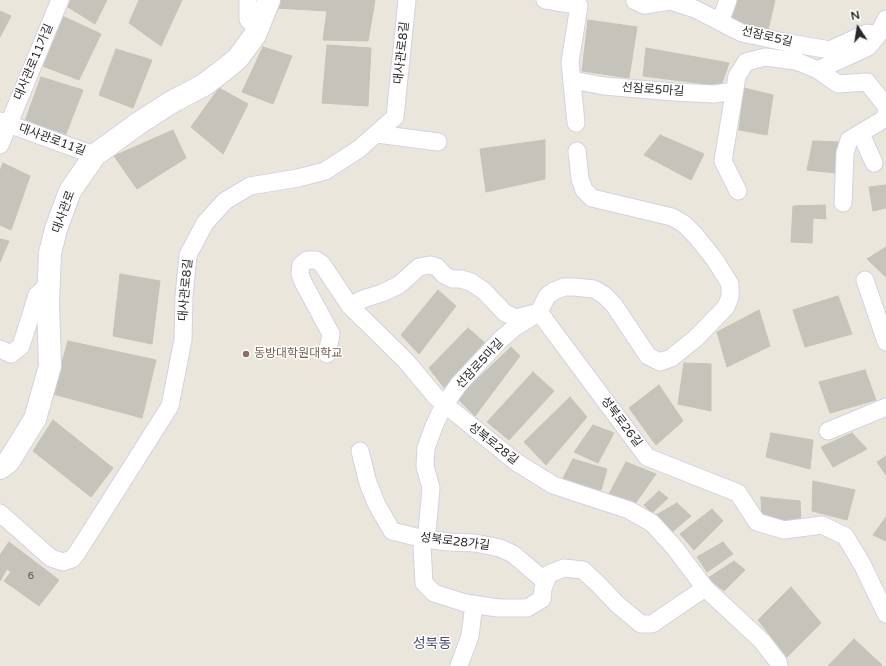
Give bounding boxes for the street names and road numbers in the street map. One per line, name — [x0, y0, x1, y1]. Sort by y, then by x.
street label: 대사관로8길 — [392, 21, 412, 85]
street label: 대사관로11가길 — [11, 22, 57, 102]
street label: 선잠로5길 — [740, 24, 794, 50]
street label: 선잠로5마길 — [621, 81, 685, 99]
street label: 대사관로11길 — [17, 121, 87, 159]
street label: 대사관로 — [50, 189, 78, 235]
street label: 대사관로8길 — [176, 258, 196, 322]
street label: 선잠로5마길 — [453, 336, 507, 392]
street label: 성북로26길 — [597, 394, 645, 450]
street label: 성북로28길 — [465, 420, 521, 468]
street label: 성북로28가길 — [419, 531, 491, 553]

